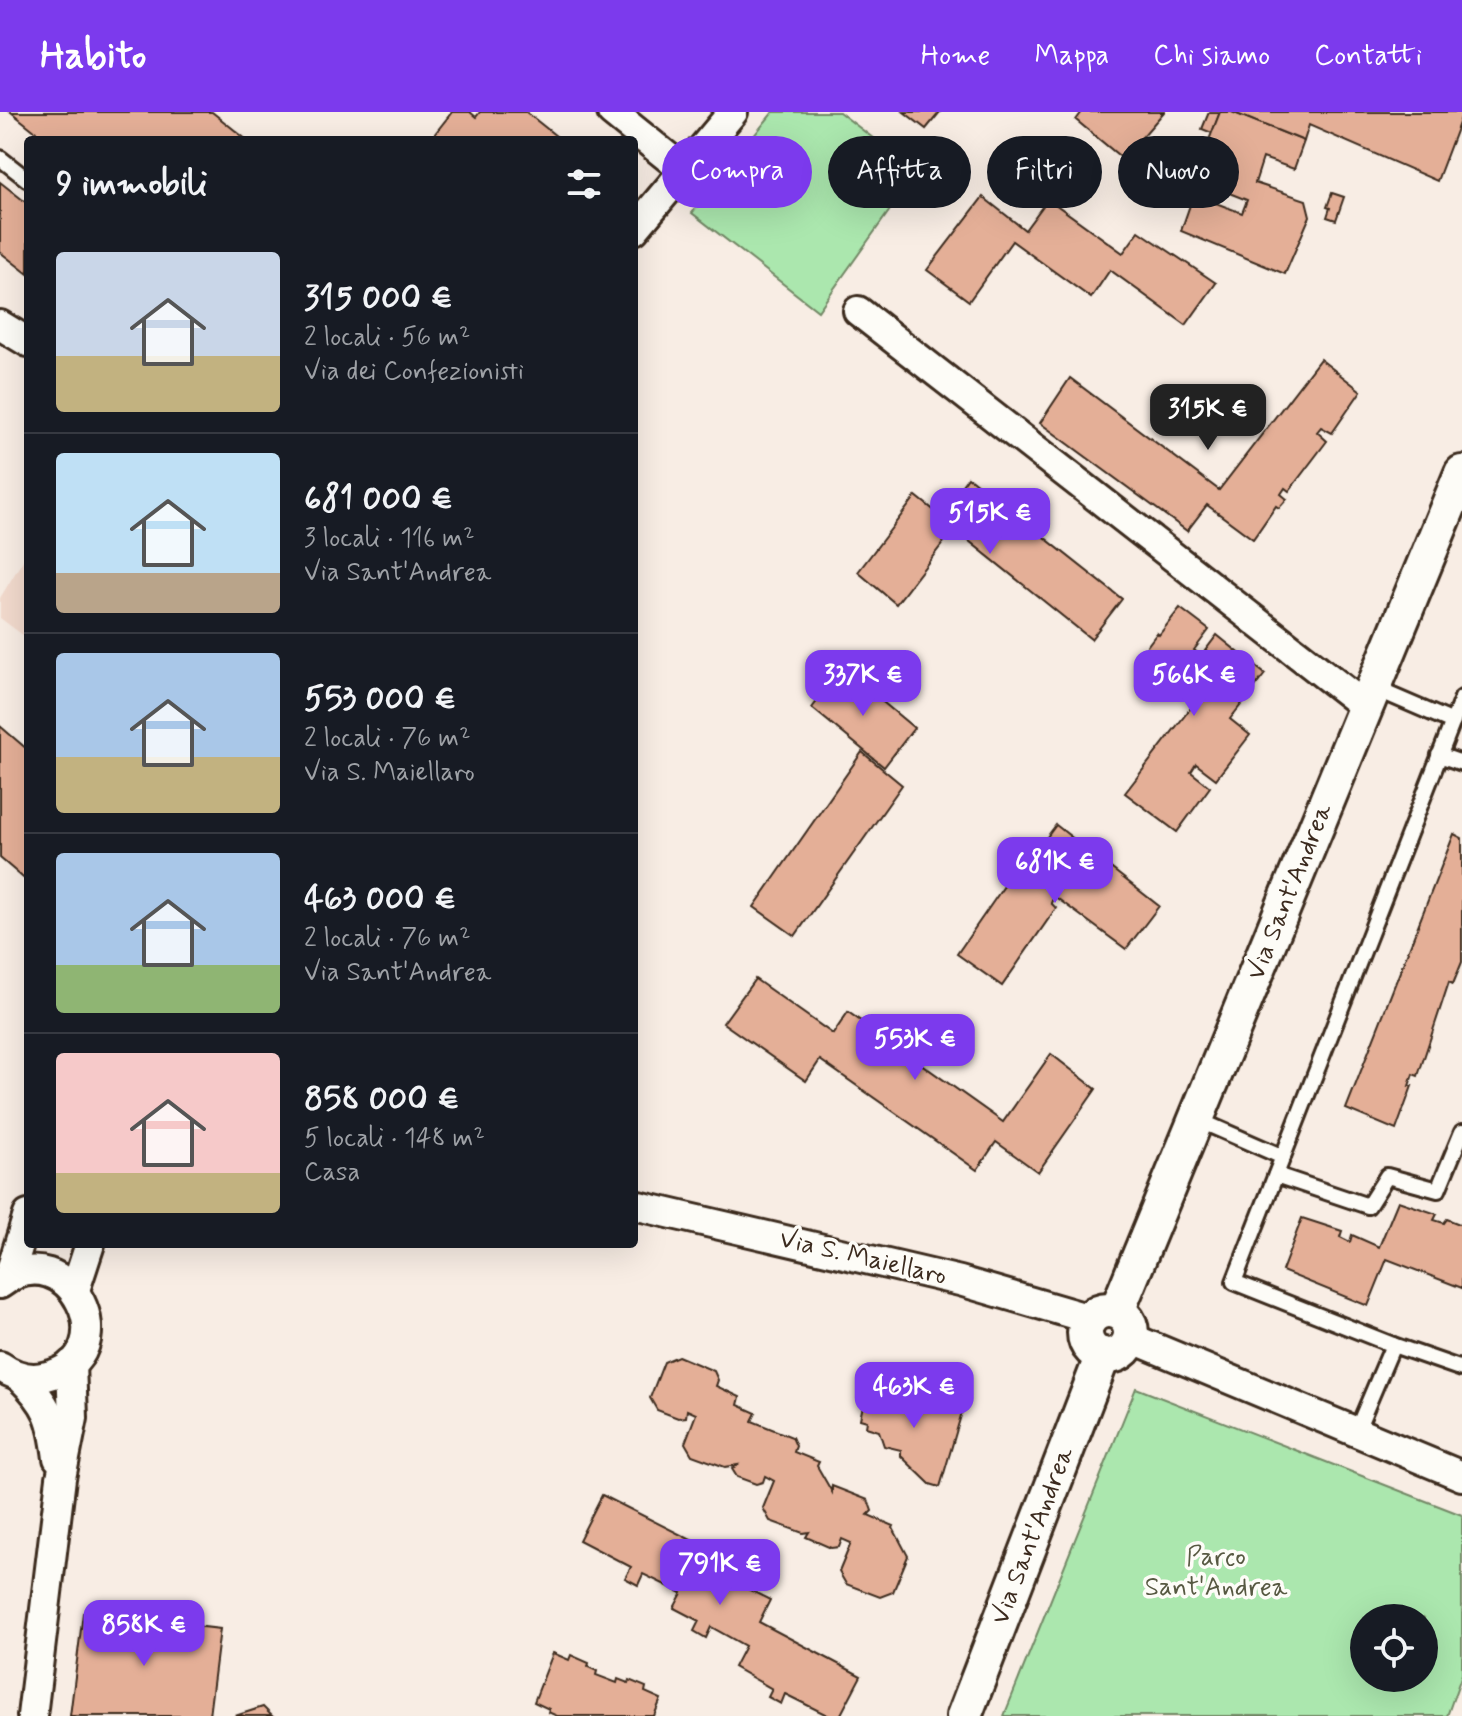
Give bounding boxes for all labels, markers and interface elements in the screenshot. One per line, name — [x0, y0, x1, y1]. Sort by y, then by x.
text: Habito — [40, 32, 146, 81]
text: Home — [921, 38, 990, 75]
text: Mappa — [1034, 38, 1109, 75]
text: Chi siamo — [1153, 38, 1270, 75]
text: Contatti — [1314, 38, 1422, 75]
chip: Compra — [662, 136, 812, 208]
chip: Affitta — [828, 136, 971, 208]
chip: Filtri — [987, 136, 1102, 208]
chip: Nuovo — [1118, 136, 1239, 208]
text: 9 immobili — [56, 162, 207, 207]
icon: filters — [562, 162, 606, 206]
text: 315 000 € — [304, 276, 452, 321]
icon: home — [120, 284, 216, 380]
text: 2 locali · 56 m² — [304, 321, 470, 355]
text: Via dei Confezionisti — [304, 355, 524, 389]
pin: 315K € — [1143, 384, 1273, 452]
text: 315K € — [1168, 393, 1248, 427]
text: 681 000 € — [304, 477, 453, 522]
icon: home — [120, 485, 216, 581]
pin: 515K € — [925, 488, 1055, 556]
text: 515K € — [948, 497, 1032, 531]
text: 3 locali · 116 m² — [304, 522, 474, 556]
text: Via Sant'Andrea — [304, 556, 491, 590]
pin: 337K € — [798, 650, 928, 718]
pin: 566K € — [1129, 650, 1259, 718]
text: 337K € — [823, 659, 903, 693]
text: 566K € — [1152, 659, 1236, 693]
text: 553 000 € — [304, 677, 456, 722]
icon: home — [120, 685, 216, 781]
text: 2 locali · 76 m² — [304, 722, 471, 756]
text: Via S. Maiellaro — [304, 756, 475, 790]
street label: Via Sant'Andrea — [1239, 798, 1341, 985]
pin: 681K € — [990, 837, 1120, 905]
text: 681K € — [1015, 846, 1095, 880]
text: 463 000 € — [304, 877, 456, 922]
icon: home — [120, 885, 216, 981]
text: 2 locali · 76 m² — [304, 922, 471, 956]
text: Via Sant'Andrea — [304, 956, 491, 990]
pin: 553K € — [850, 1014, 980, 1082]
text: 553K € — [874, 1023, 956, 1057]
text: 858 000 € — [304, 1077, 459, 1122]
icon: home — [120, 1085, 216, 1181]
text: 5 locali · 148 m² — [304, 1122, 485, 1156]
text: Casa — [304, 1156, 360, 1190]
street label: Via S. Maiellaro — [776, 1222, 950, 1294]
pin: 463K € — [849, 1362, 979, 1430]
text: 463K € — [873, 1371, 955, 1405]
street label: Via Sant'Andrea — [984, 1442, 1083, 1630]
pin: 791K € — [655, 1539, 785, 1607]
park label: Parco Sant'Andrea — [1145, 1541, 1288, 1605]
text: 791K € — [678, 1548, 762, 1582]
pin: 858K € — [79, 1600, 209, 1668]
map controls — [1350, 1604, 1438, 1692]
button: locate — [1350, 1604, 1438, 1692]
text: 858K € — [102, 1609, 187, 1643]

